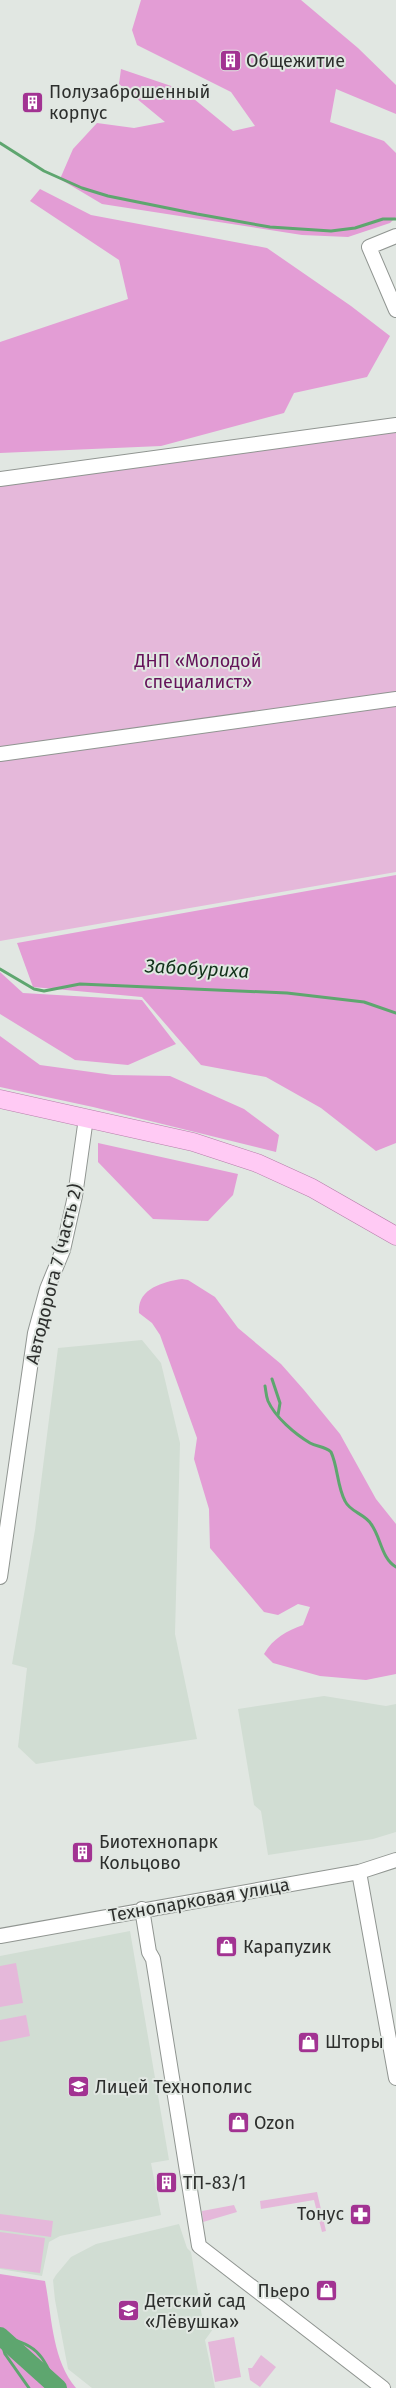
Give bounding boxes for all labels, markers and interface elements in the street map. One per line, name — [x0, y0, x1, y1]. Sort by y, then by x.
building icon: Общежитие — [218, 49, 242, 73]
place label: Общежитие — [246, 50, 345, 72]
place label: Полузаброшенный корпус — [49, 81, 210, 124]
building icon: Полузаброшенный корпус — [21, 90, 45, 114]
park label: ДНП «Молодой специалист» — [134, 650, 261, 693]
water label: Забобуриха — [143, 954, 250, 983]
street label: Автодорога 7 (часть 2) — [21, 1181, 87, 1367]
place label: Биотехнопарк Кольцово — [99, 1831, 219, 1874]
building icon: Биотехнопарк Кольцово — [71, 1840, 95, 1864]
street label: Технопарковая улица — [107, 1873, 291, 1927]
shop icon: Карапуzик — [215, 1935, 239, 1959]
place label: Карапуzик — [243, 1936, 332, 1958]
shop icon: Шторы — [297, 2030, 321, 2054]
place label: Шторы — [325, 2031, 384, 2053]
school or university icon: Лицей Технополис — [67, 2075, 91, 2099]
place label: Лицей Технополис — [95, 2076, 252, 2098]
shop icon: Ozon — [226, 2111, 250, 2135]
place label: Ozon — [254, 2112, 295, 2134]
building icon: ТП-83/1 — [155, 2171, 179, 2195]
place label: ТП-83/1 — [183, 2172, 246, 2194]
pharmacy icon: Тонус — [348, 2202, 372, 2226]
place label: Тонус — [297, 2203, 344, 2225]
shop icon: Пьеро — [314, 2279, 338, 2303]
place label: Пьеро — [258, 2280, 310, 2302]
place label: Детский сад «Лёвушка» — [144, 2290, 246, 2333]
school or university icon: Детский сад «Лёвушка» — [117, 2299, 141, 2323]

